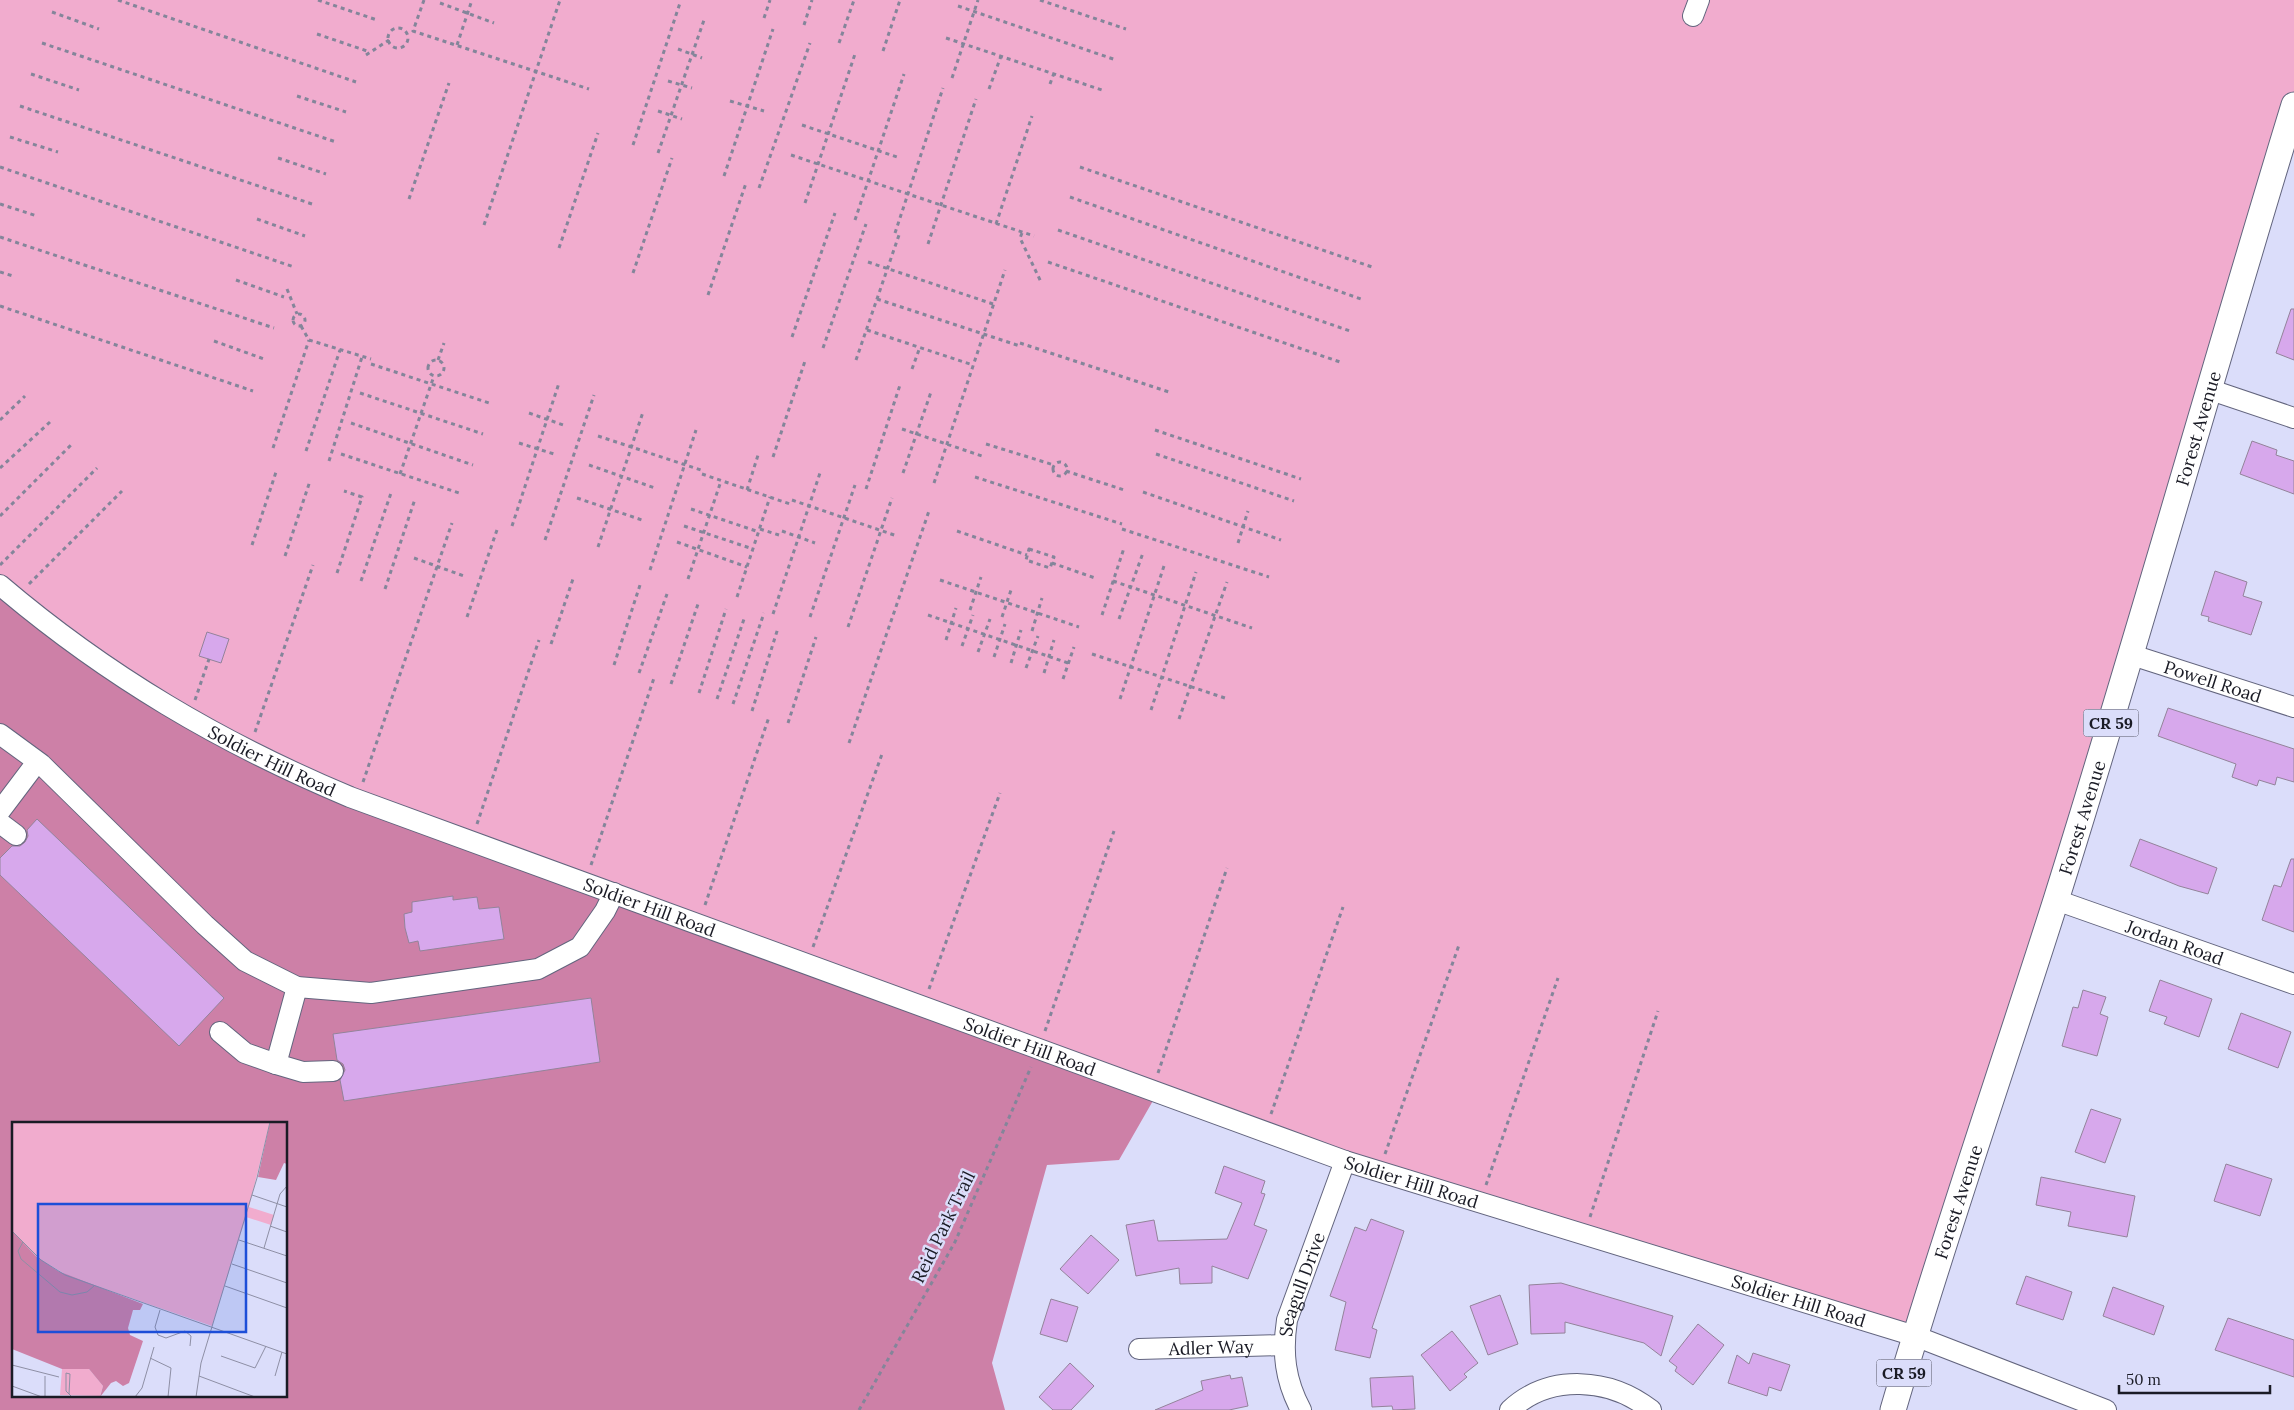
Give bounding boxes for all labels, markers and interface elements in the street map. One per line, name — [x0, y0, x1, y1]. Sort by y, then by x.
street label: Forest Avenue — [2170, 368, 2226, 488]
street label: Powell Road — [2161, 655, 2265, 707]
road number: CR 59 — [2084, 710, 2138, 736]
street label: Soldier Hill Road — [204, 720, 340, 801]
street label: Forest Avenue — [2053, 757, 2110, 877]
street label: Soldier Hill Road — [580, 872, 719, 941]
street label: Jordan Road — [2122, 914, 2227, 970]
street label: Soldier Hill Road — [961, 1011, 1100, 1081]
inset map — [12, 1122, 288, 1398]
street label: Forest Avenue — [1929, 1142, 1987, 1262]
street label: Soldier Hill Road — [1342, 1150, 1482, 1213]
street label: Reid Park Trail — [906, 1167, 980, 1287]
street label: Seagull Drive — [1274, 1229, 1330, 1338]
street label: Soldier Hill Road — [1729, 1269, 1869, 1332]
street label: Adler Way — [1167, 1334, 1254, 1360]
road number: CR 59 — [1876, 1360, 1932, 1386]
scale bar — [2119, 1362, 2270, 1394]
text: 50 m — [2126, 1370, 2161, 1389]

